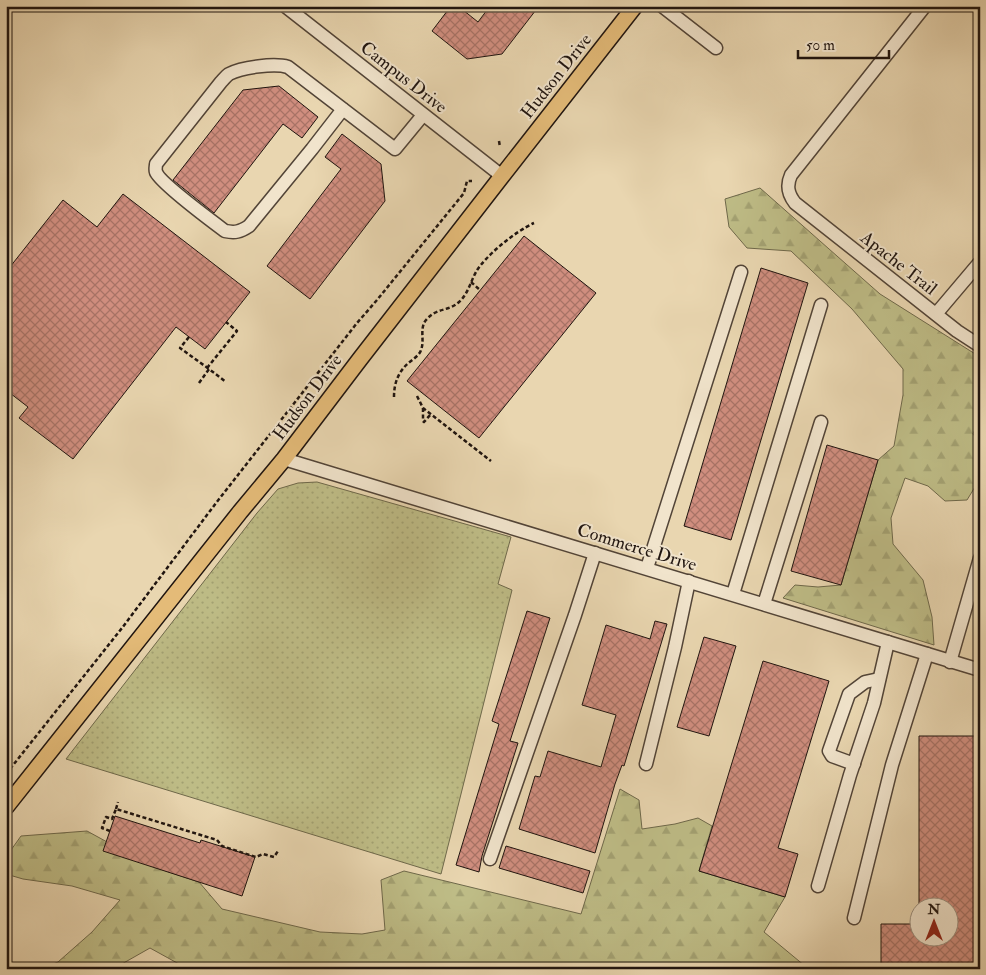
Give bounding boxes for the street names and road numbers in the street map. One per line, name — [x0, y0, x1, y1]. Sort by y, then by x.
street label: Hudson Drive — [516, 29, 597, 124]
street label: Campus Drive — [356, 36, 452, 119]
street label: Apache Trail — [855, 226, 942, 301]
street label: Hudson Drive — [268, 349, 348, 445]
street label: Commerce Drive — [574, 518, 700, 577]

